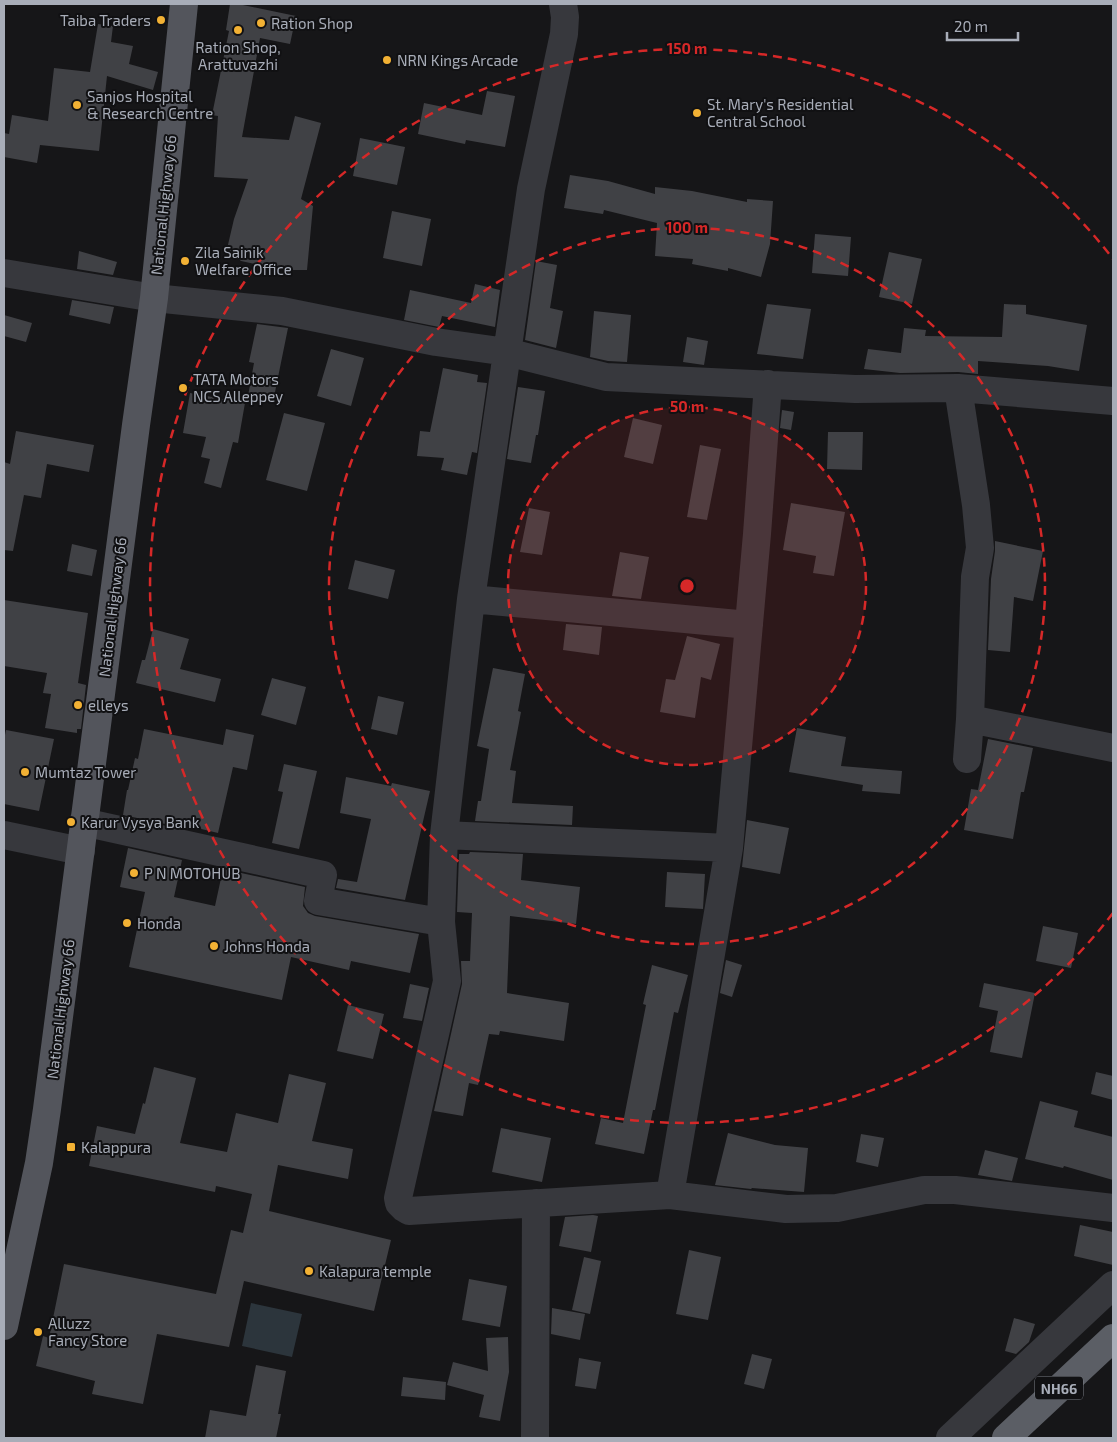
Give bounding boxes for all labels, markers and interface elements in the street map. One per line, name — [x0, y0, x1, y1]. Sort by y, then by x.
scale bar — [947, 10, 1018, 42]
place label: Taiba Traders — [60, 11, 151, 29]
marker: Taiba Traders — [155, 14, 167, 26]
place label: Ration Shop — [271, 14, 353, 32]
marker: Ration Shop — [255, 17, 267, 29]
text: 20 m — [954, 17, 988, 35]
marker: Ration Shop, Arattuvazhi — [232, 24, 244, 36]
place label: Ration Shop, Arattuvazhi — [195, 38, 281, 73]
text: 150 m — [667, 39, 707, 57]
place label: NRN Kings Arcade — [397, 51, 518, 69]
marker: NRN Kings Arcade — [381, 54, 393, 66]
place label: Sanjos Hospital & Research Centre — [87, 87, 213, 122]
place label: St. Mary's Residential Central School — [707, 95, 854, 130]
marker: Sanjos Hospital & Research Centre — [71, 99, 83, 111]
marker: St. Mary's Residential Central School — [691, 107, 703, 119]
street label: National Highway 66 — [147, 134, 179, 276]
text: 100 m — [666, 218, 708, 236]
place label: Zila Sainik Welfare Office — [195, 243, 292, 278]
marker: Zila Sainik Welfare Office — [179, 255, 191, 267]
place label: TATA Motors NCS Alleppey — [193, 370, 283, 405]
marker: TATA Motors NCS Alleppey — [177, 382, 189, 394]
text: 50 m — [670, 397, 704, 415]
street label: National Highway 66 — [94, 536, 130, 678]
centre of rings — [678, 577, 696, 595]
place label: elleys — [88, 696, 129, 714]
marker: elleys — [72, 699, 84, 711]
place label: Mumtaz Tower — [35, 763, 136, 781]
marker: Mumtaz Tower — [19, 766, 31, 778]
place label: Karur Vysya Bank — [81, 813, 200, 831]
marker: Karur Vysya Bank — [65, 816, 77, 828]
place label: P N MOTOHUB — [144, 864, 241, 882]
marker: P N MOTOHUB — [128, 867, 140, 879]
place label: Honda — [137, 914, 181, 932]
marker: Honda — [121, 917, 133, 929]
place label: Johns Honda — [224, 937, 310, 955]
street label: National Highway 66 — [42, 938, 78, 1080]
marker: Johns Honda — [208, 940, 220, 952]
place label: Kalappura — [81, 1138, 151, 1156]
marker: Kalappura — [65, 1141, 77, 1153]
place label: Kalapura temple — [319, 1262, 432, 1280]
marker: Kalapura temple — [303, 1265, 315, 1277]
place label: Alluzz Fancy Store — [48, 1314, 127, 1349]
marker: Alluzz Fancy Store — [32, 1326, 44, 1338]
road number: NH66 — [1035, 1376, 1083, 1400]

